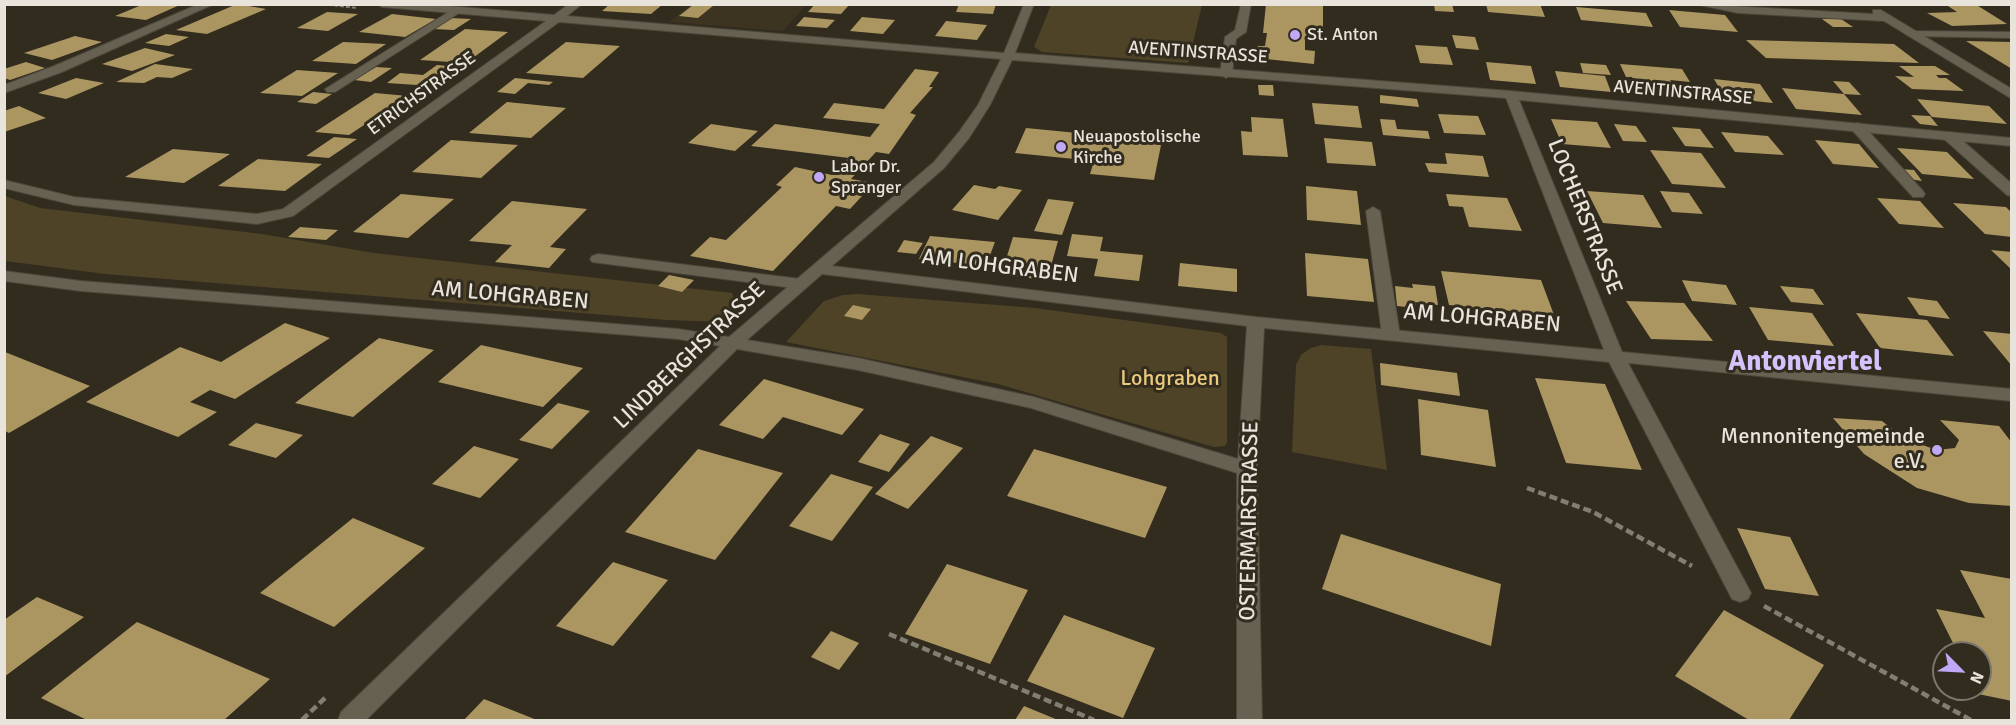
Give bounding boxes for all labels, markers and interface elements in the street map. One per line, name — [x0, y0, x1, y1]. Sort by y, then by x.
place label: St. Anton — [1307, 24, 1378, 46]
marker: St. Anton — [1288, 28, 1302, 42]
street label: AVENTINSTRASSE — [1128, 37, 1268, 69]
street label: ETRICHSTRASSE — [364, 47, 480, 141]
street label: AVENTINSTRASSE — [1613, 76, 1753, 110]
place label: Neuapostolische Kirche — [1073, 126, 1201, 168]
street label: LOCHERSTRASSE — [1541, 135, 1627, 299]
marker: Neuapostolische Kirche — [1054, 140, 1068, 154]
place label: Labor Dr. Spranger — [831, 156, 901, 198]
marker: Labor Dr. Spranger — [812, 170, 826, 184]
street label: AM LOHGRABEN — [920, 244, 1080, 290]
street label: AM LOHGRABEN — [430, 276, 590, 316]
street label: LINDBERGHSTRASSE — [609, 277, 771, 435]
street label: AM LOHGRABEN — [1402, 299, 1562, 339]
district label: Antonviertel — [1728, 346, 1882, 380]
park label: Lohgraben — [1120, 366, 1220, 392]
street label: OSTERMAIRSTRASSE — [1235, 421, 1265, 621]
place label: Mennonitengemeinde e.V. — [1721, 424, 1925, 476]
marker: Mennonitengemeinde e.V. — [1930, 443, 1944, 457]
north arrow — [1932, 641, 1992, 701]
text: N — [1965, 668, 1988, 687]

